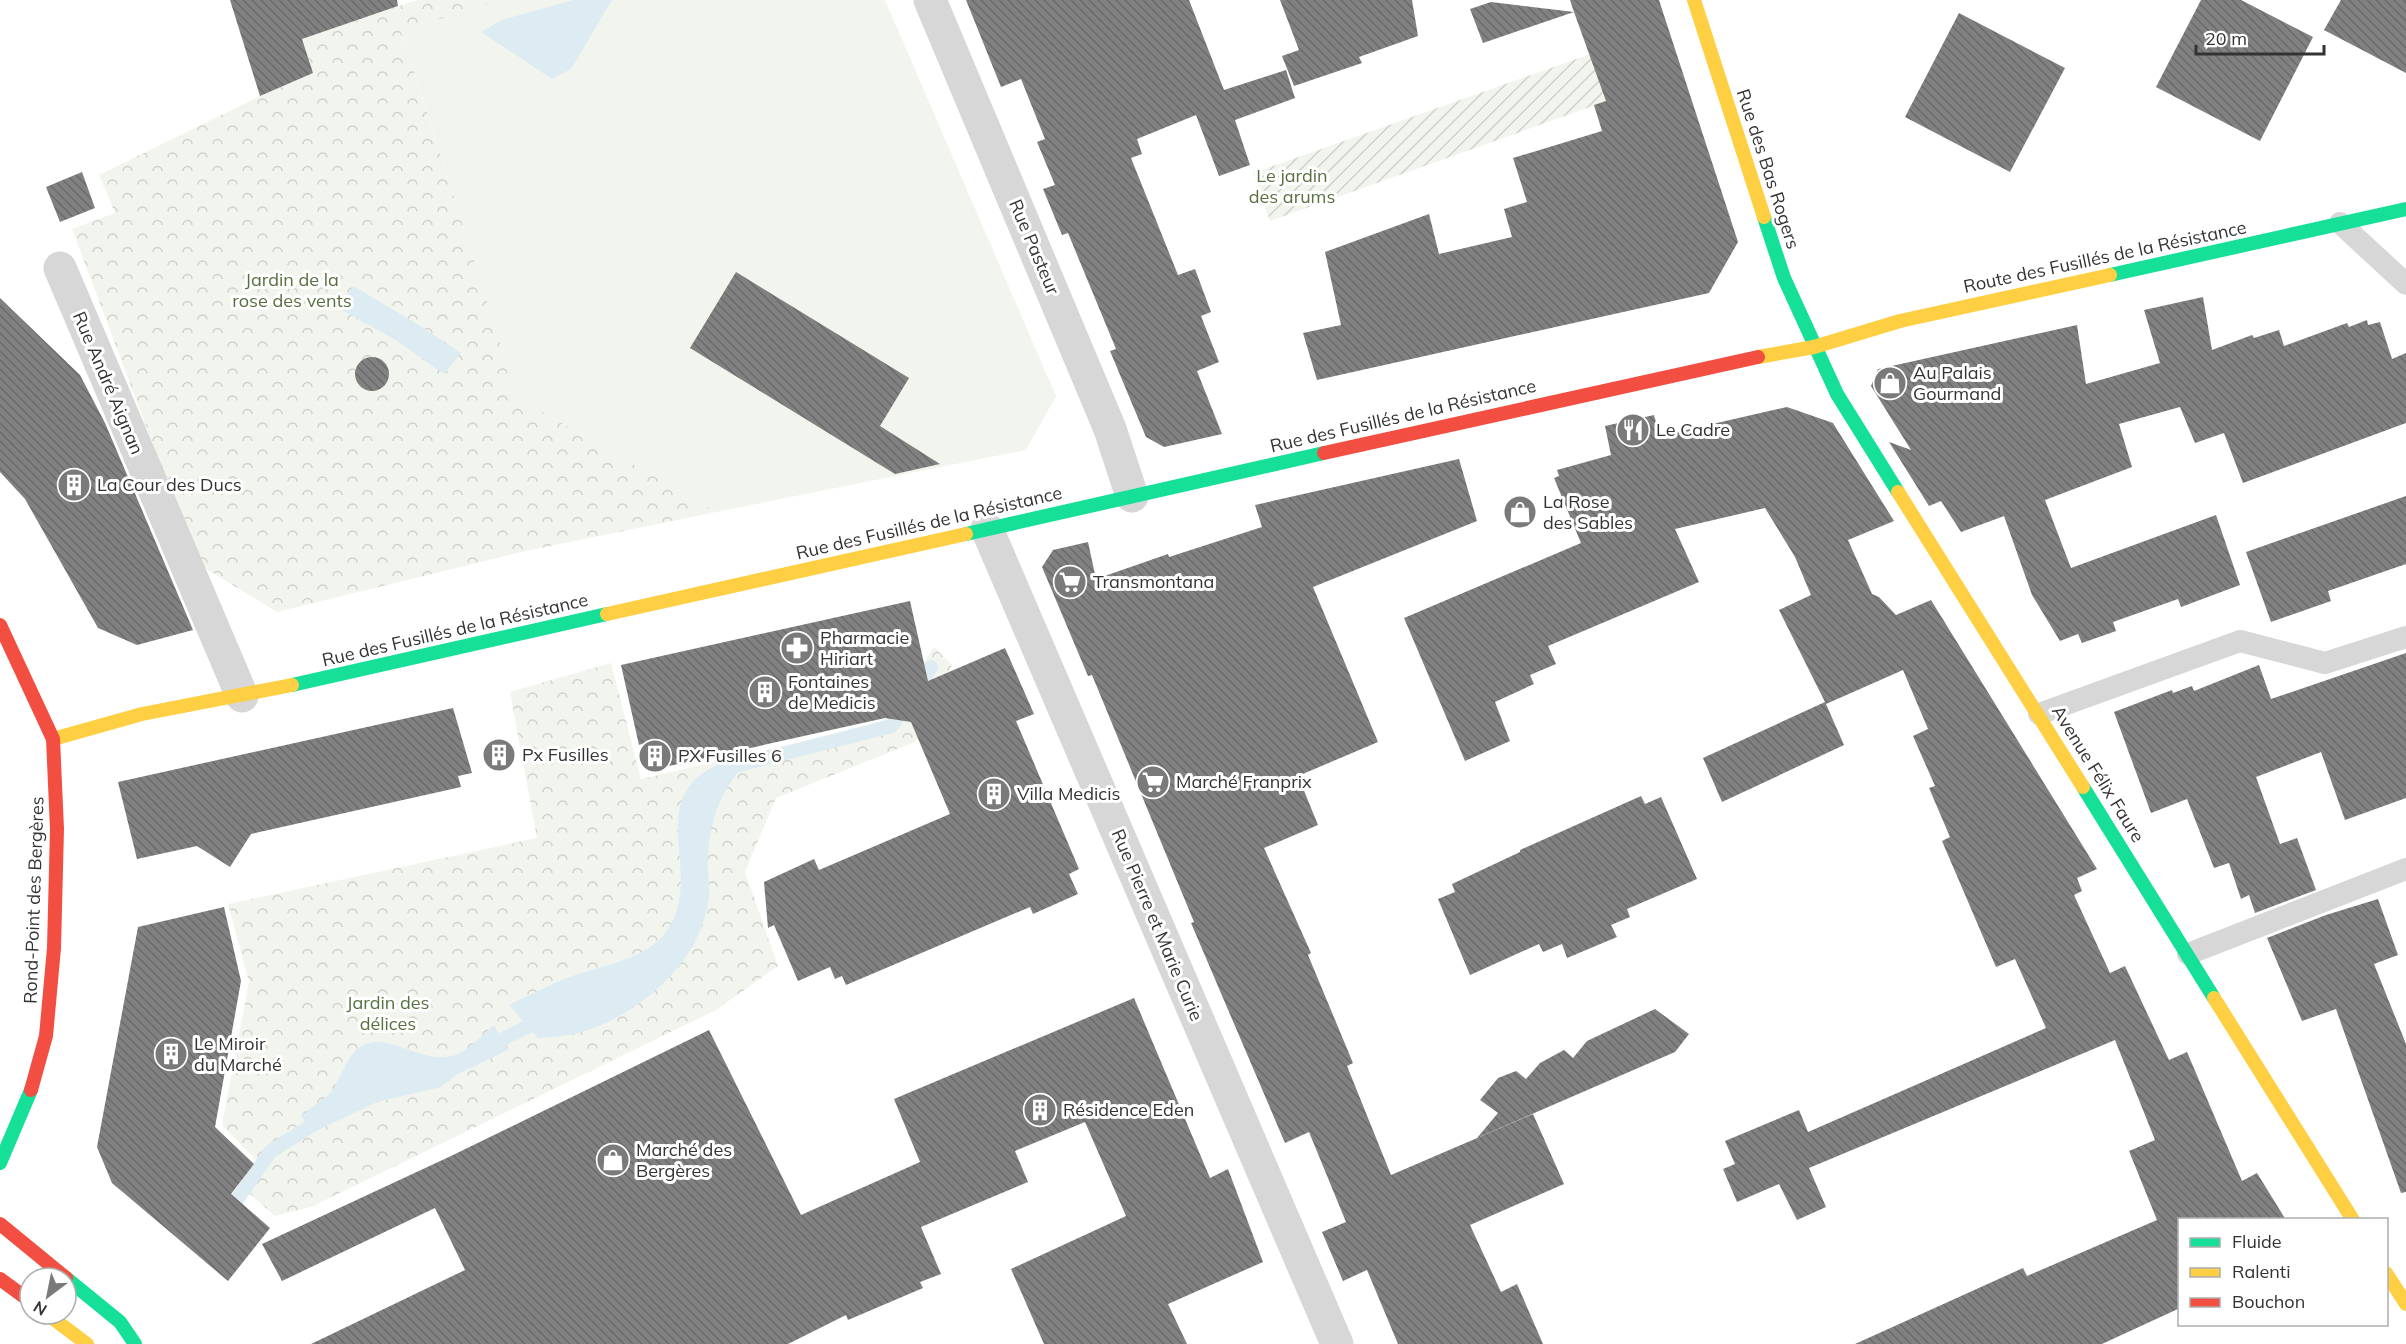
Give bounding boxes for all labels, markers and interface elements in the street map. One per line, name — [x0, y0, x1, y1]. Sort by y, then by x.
scale bar — [2196, 18, 2324, 56]
text: 20 m — [2205, 27, 2247, 50]
street label: Rue des Bas Rogers — [1732, 86, 1805, 252]
park label: Le jardin des arums — [1249, 164, 1335, 208]
street label: Rue Pasteur — [1004, 196, 1065, 298]
street label: Route des Fusillés de la Résistance — [1961, 215, 2248, 298]
park label: Jardin de la rose des vents — [232, 268, 352, 312]
street label: Rue André Aignan — [68, 308, 149, 458]
place label: Au Palais Gourmand — [1913, 361, 2001, 405]
shop icon: Au Palais Gourmand — [1872, 365, 1908, 401]
street label: Rue des Fusillés de la Résistance — [1268, 374, 1538, 457]
restaurant icon: Le Cadre — [1615, 412, 1651, 448]
place label: Le Cadre — [1656, 418, 1730, 441]
building icon: La Cour des Ducs — [56, 467, 92, 503]
place label: La Cour des Ducs — [97, 473, 242, 496]
street label: Rue des Fusillés de la Résistance — [794, 481, 1064, 564]
place label: La Rose des Sables — [1543, 490, 1633, 534]
shop icon: La Rose des Sables — [1502, 494, 1538, 530]
supermarket icon: Transmontana — [1052, 564, 1088, 600]
place label: Transmontana — [1093, 570, 1214, 593]
street label: Rue des Fusillés de la Résistance — [320, 588, 590, 671]
place label: Pharmacie Hiriart — [820, 626, 909, 670]
pharmacy icon: Pharmacie Hiriart — [779, 630, 815, 666]
place label: Fontaines de Medicis — [788, 670, 876, 714]
building icon: Fontaines de Medicis — [747, 674, 783, 710]
street label: Avenue Félix Faure — [2047, 701, 2150, 846]
building icon: Px Fusilles — [481, 737, 517, 773]
building icon: PX Fusilles 6 — [637, 738, 673, 774]
place label: Px Fusilles — [522, 743, 609, 766]
place label: PX Fusilles 6 — [678, 744, 782, 767]
supermarket icon: Marché Franprix — [1135, 764, 1171, 800]
place label: Marché Franprix — [1176, 770, 1312, 793]
building icon: Villa Medicis — [976, 776, 1012, 812]
place label: Villa Medicis — [1017, 782, 1120, 805]
street label: Rond-Point des Bergères — [18, 796, 49, 1004]
street label: Rue Pierre et Marie Curie — [1107, 825, 1208, 1024]
park label: Jardin des délices — [347, 991, 430, 1035]
place label: Le Miroir du Marché — [194, 1032, 282, 1076]
building icon: Le Miroir du Marché — [153, 1036, 189, 1072]
building icon: Résidence Eden — [1022, 1092, 1058, 1128]
place label: Résidence Eden — [1063, 1098, 1194, 1121]
place label: Marché des Bergères — [636, 1138, 732, 1182]
shop icon: Marché des Bergères — [595, 1142, 631, 1178]
legend — [2178, 1218, 2388, 1326]
text: Fluide — [2232, 1230, 2282, 1253]
text: Ralenti — [2232, 1260, 2290, 1283]
north arrow — [18, 1266, 78, 1326]
text: Bouchon — [2232, 1290, 2305, 1313]
text: N — [30, 1297, 50, 1320]

